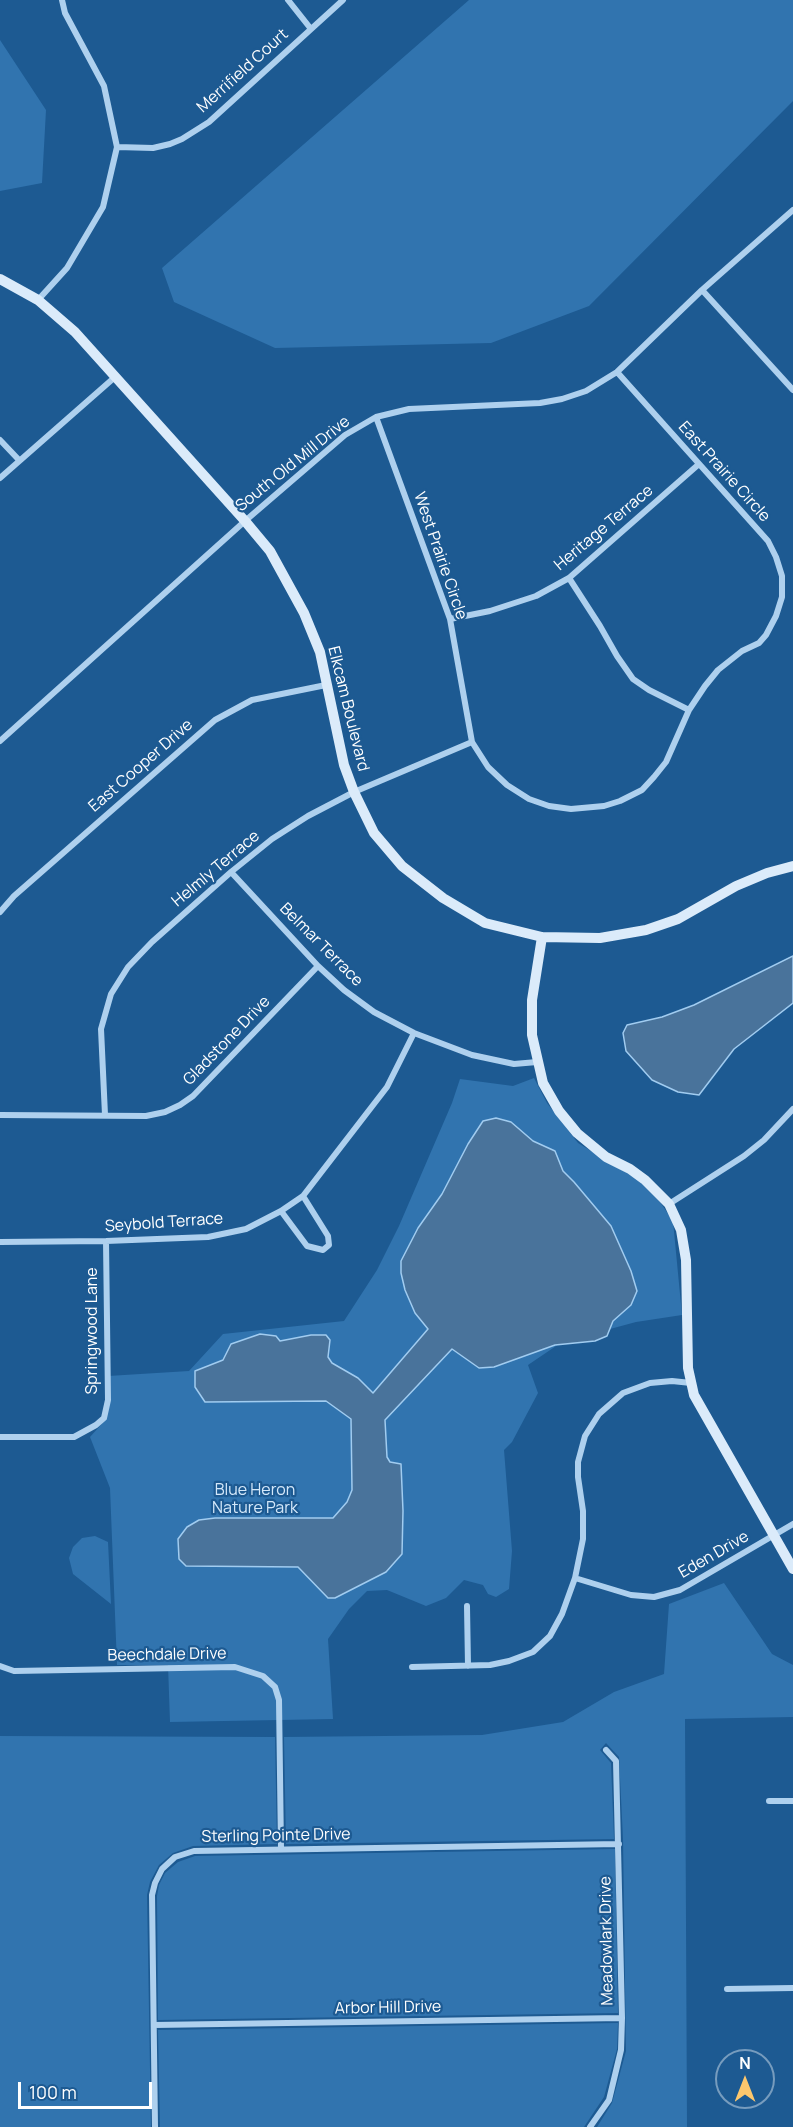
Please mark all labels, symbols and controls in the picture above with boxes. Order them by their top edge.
street label: Merrifield Court [193,25,293,117]
street label: South Old Mill Drive [232,412,354,516]
street label: East Prairie Circle [674,418,774,526]
street label: Heritage Terrace [551,481,657,575]
street label: West Prairie Circle [409,490,471,622]
street label: Elkcam Boulevard [323,644,373,774]
street label: East Cooper Drive [85,716,197,816]
street label: Helmly Terrace [168,827,264,911]
street label: Belmar Terrace [275,899,367,991]
street label: Gladstone Drive [180,992,274,1090]
street label: Seybold Terrace [104,1209,224,1237]
street label: Springwood Lane [83,1267,103,1395]
park label: Blue Heron Nature Park [212,1481,298,1519]
street label: Eden Drive [676,1527,752,1583]
street label: Beechdale Drive [107,1644,227,1666]
street label: Sterling Pointe Drive [201,1825,351,1847]
street label: Meadowlark Drive [596,1876,618,2006]
street label: Arbor Hill Drive [335,1997,441,2019]
north arrow [715,2049,775,2109]
text: N [739,2052,751,2074]
scale bar [21,2070,154,2108]
text: 100 m [29,2080,77,2104]

